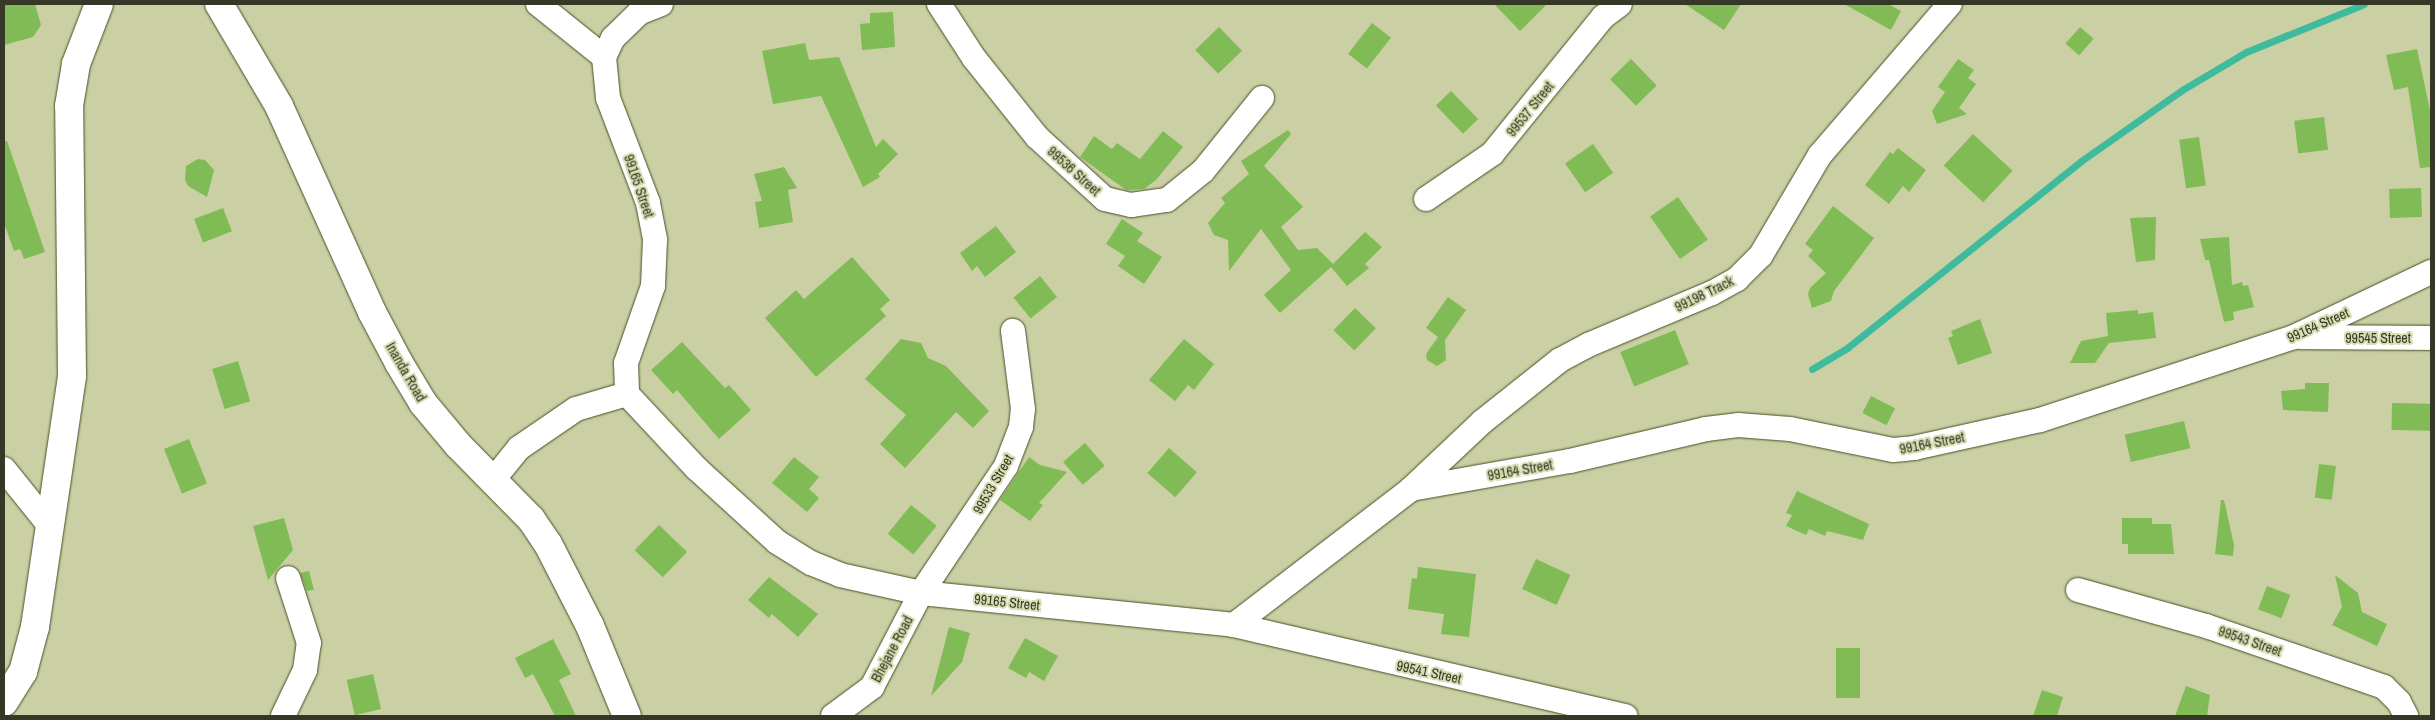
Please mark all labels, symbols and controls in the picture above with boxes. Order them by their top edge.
street label: 99537 Street [1503,78,1557,140]
street label: 99536 Street [1044,143,1104,199]
street label: 99165 Street [620,152,658,220]
street label: 99198 Track [1672,273,1736,315]
street label: 99164 Street [2285,304,2351,346]
street label: 99545 Street [2345,330,2411,346]
street label: Inanda Road [382,339,430,405]
street label: 99164 Street [1898,428,1966,458]
street label: 99533 Street [969,451,1017,517]
street label: 99164 Street [1486,456,1554,484]
street label: 99165 Street [973,590,1041,614]
street label: Bhejane Road [868,613,916,685]
street label: 99543 Street [2216,622,2284,660]
street label: 99541 Street [1395,657,1463,687]

